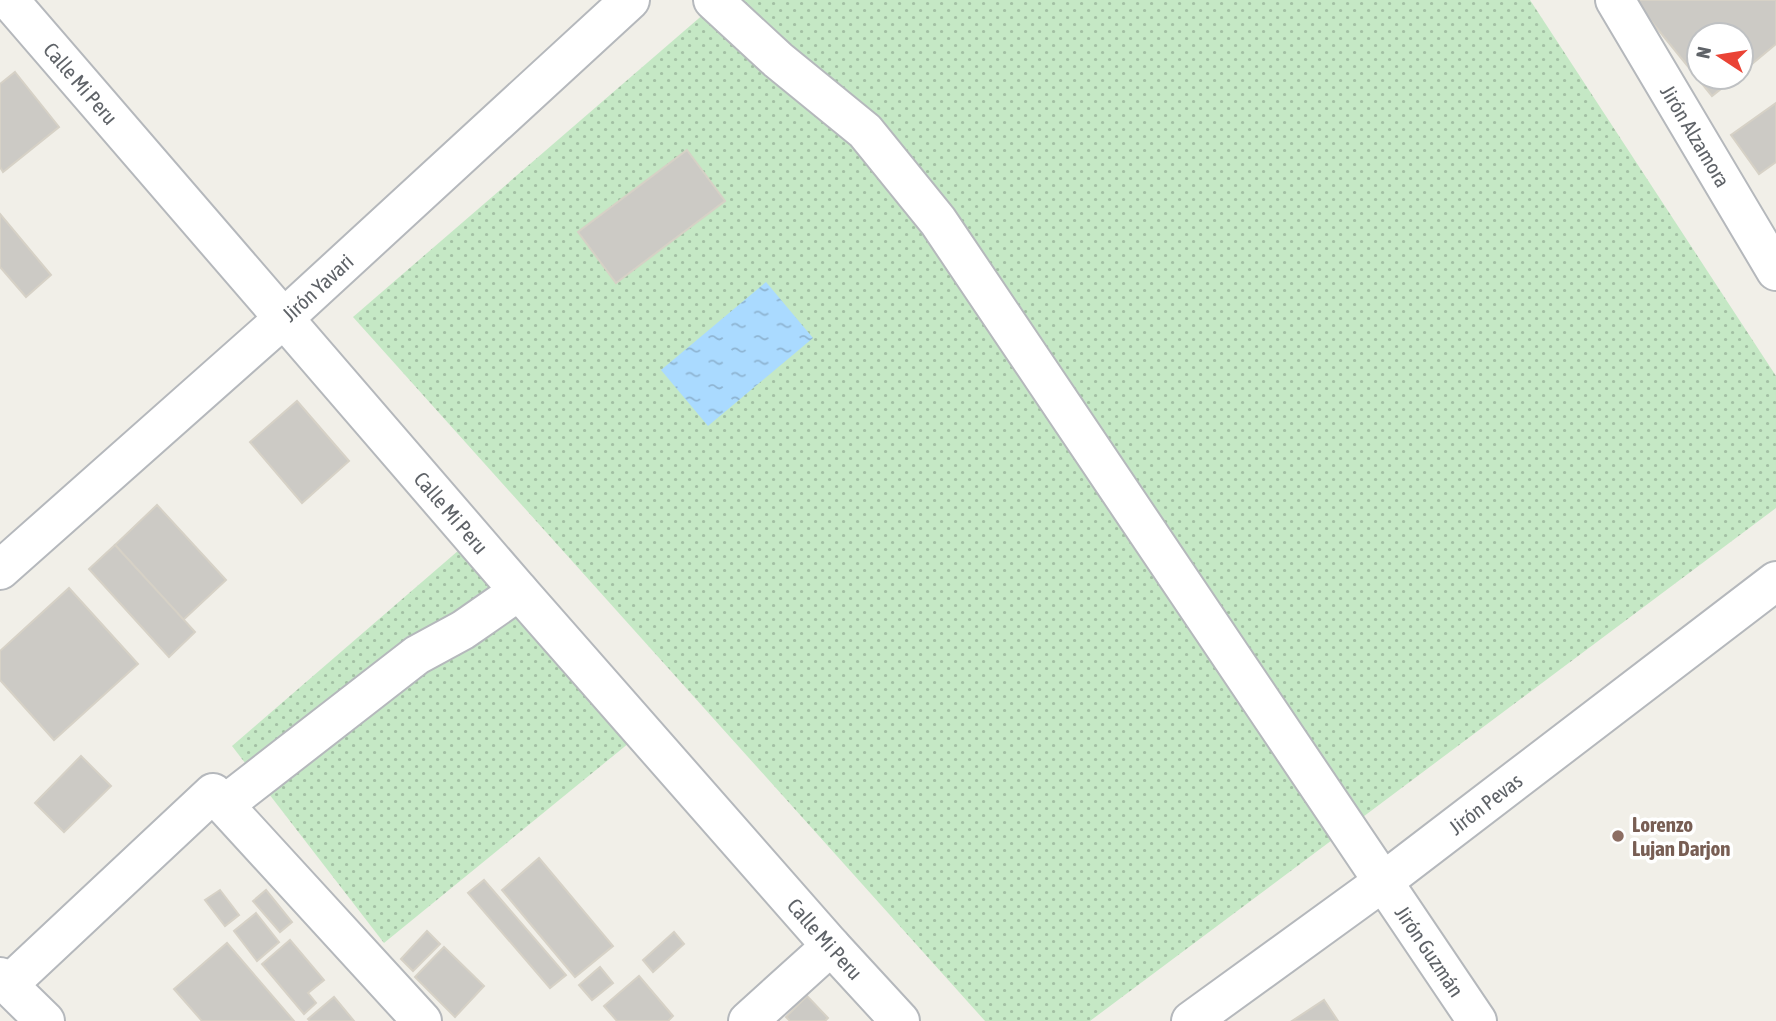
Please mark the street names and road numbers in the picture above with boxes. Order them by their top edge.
street label: Calle Mi Peru [39,37,123,129]
street label: Jirón Alzamora [1656,80,1735,191]
street label: Jirón Yavari [277,249,358,326]
street label: Calle Mi Peru [409,467,493,558]
street label: Jirón Pevas [1444,768,1527,839]
street label: Calle Mi Peru [783,893,868,984]
street label: Jirón Guzmán [1391,901,1469,1001]

